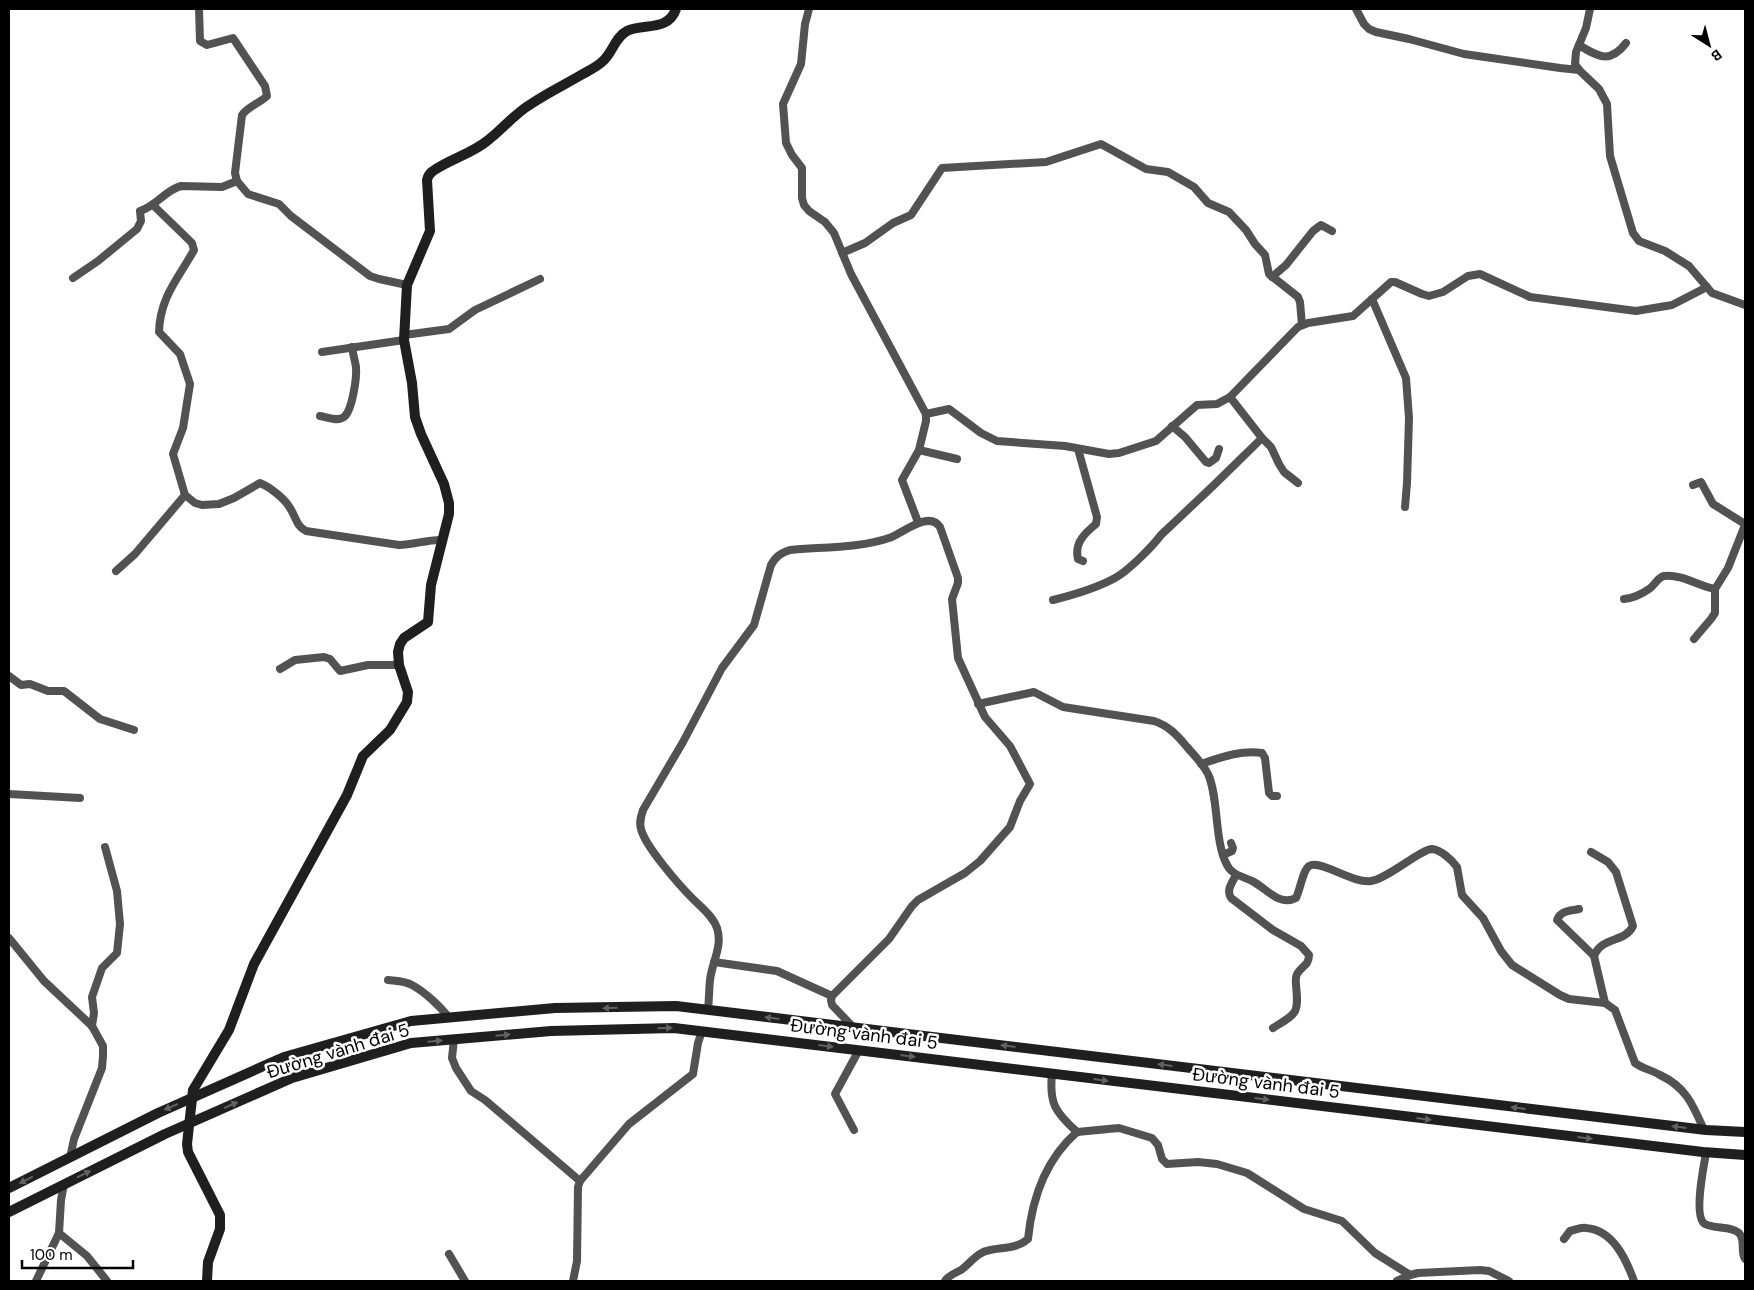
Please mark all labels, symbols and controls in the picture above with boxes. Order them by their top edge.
north arrow [1684,20,1734,70]
text: B [1708,46,1726,65]
one-way arrow [602,1004,618,1012]
street label: Đường vành đai 5 [789,1013,939,1055]
one-way arrow [764,1014,780,1022]
street label: Đường vành đai 5 [264,1018,412,1084]
one-way arrow [657,1024,673,1032]
one-way arrow [495,1031,511,1039]
one-way arrow [427,1037,443,1045]
one-way arrow [819,1042,835,1050]
one-way arrow [999,1042,1015,1050]
one-way arrow [900,1052,916,1060]
one-way arrow [1157,1061,1173,1069]
street label: Đường vành đai 5 [1191,1062,1341,1104]
one-way arrow [1093,1076,1109,1084]
one-way arrow [1255,1095,1271,1103]
one-way arrow [224,1100,238,1108]
one-way arrow [1510,1103,1526,1111]
one-way arrow [164,1104,178,1112]
one-way arrow [1416,1115,1432,1123]
one-way arrow [1671,1123,1687,1131]
one-way arrow [1577,1134,1593,1142]
one-way arrow [77,1170,91,1178]
one-way arrow [19,1176,33,1184]
scale bar [22,1238,134,1270]
text: 100 m [30,1245,73,1265]

